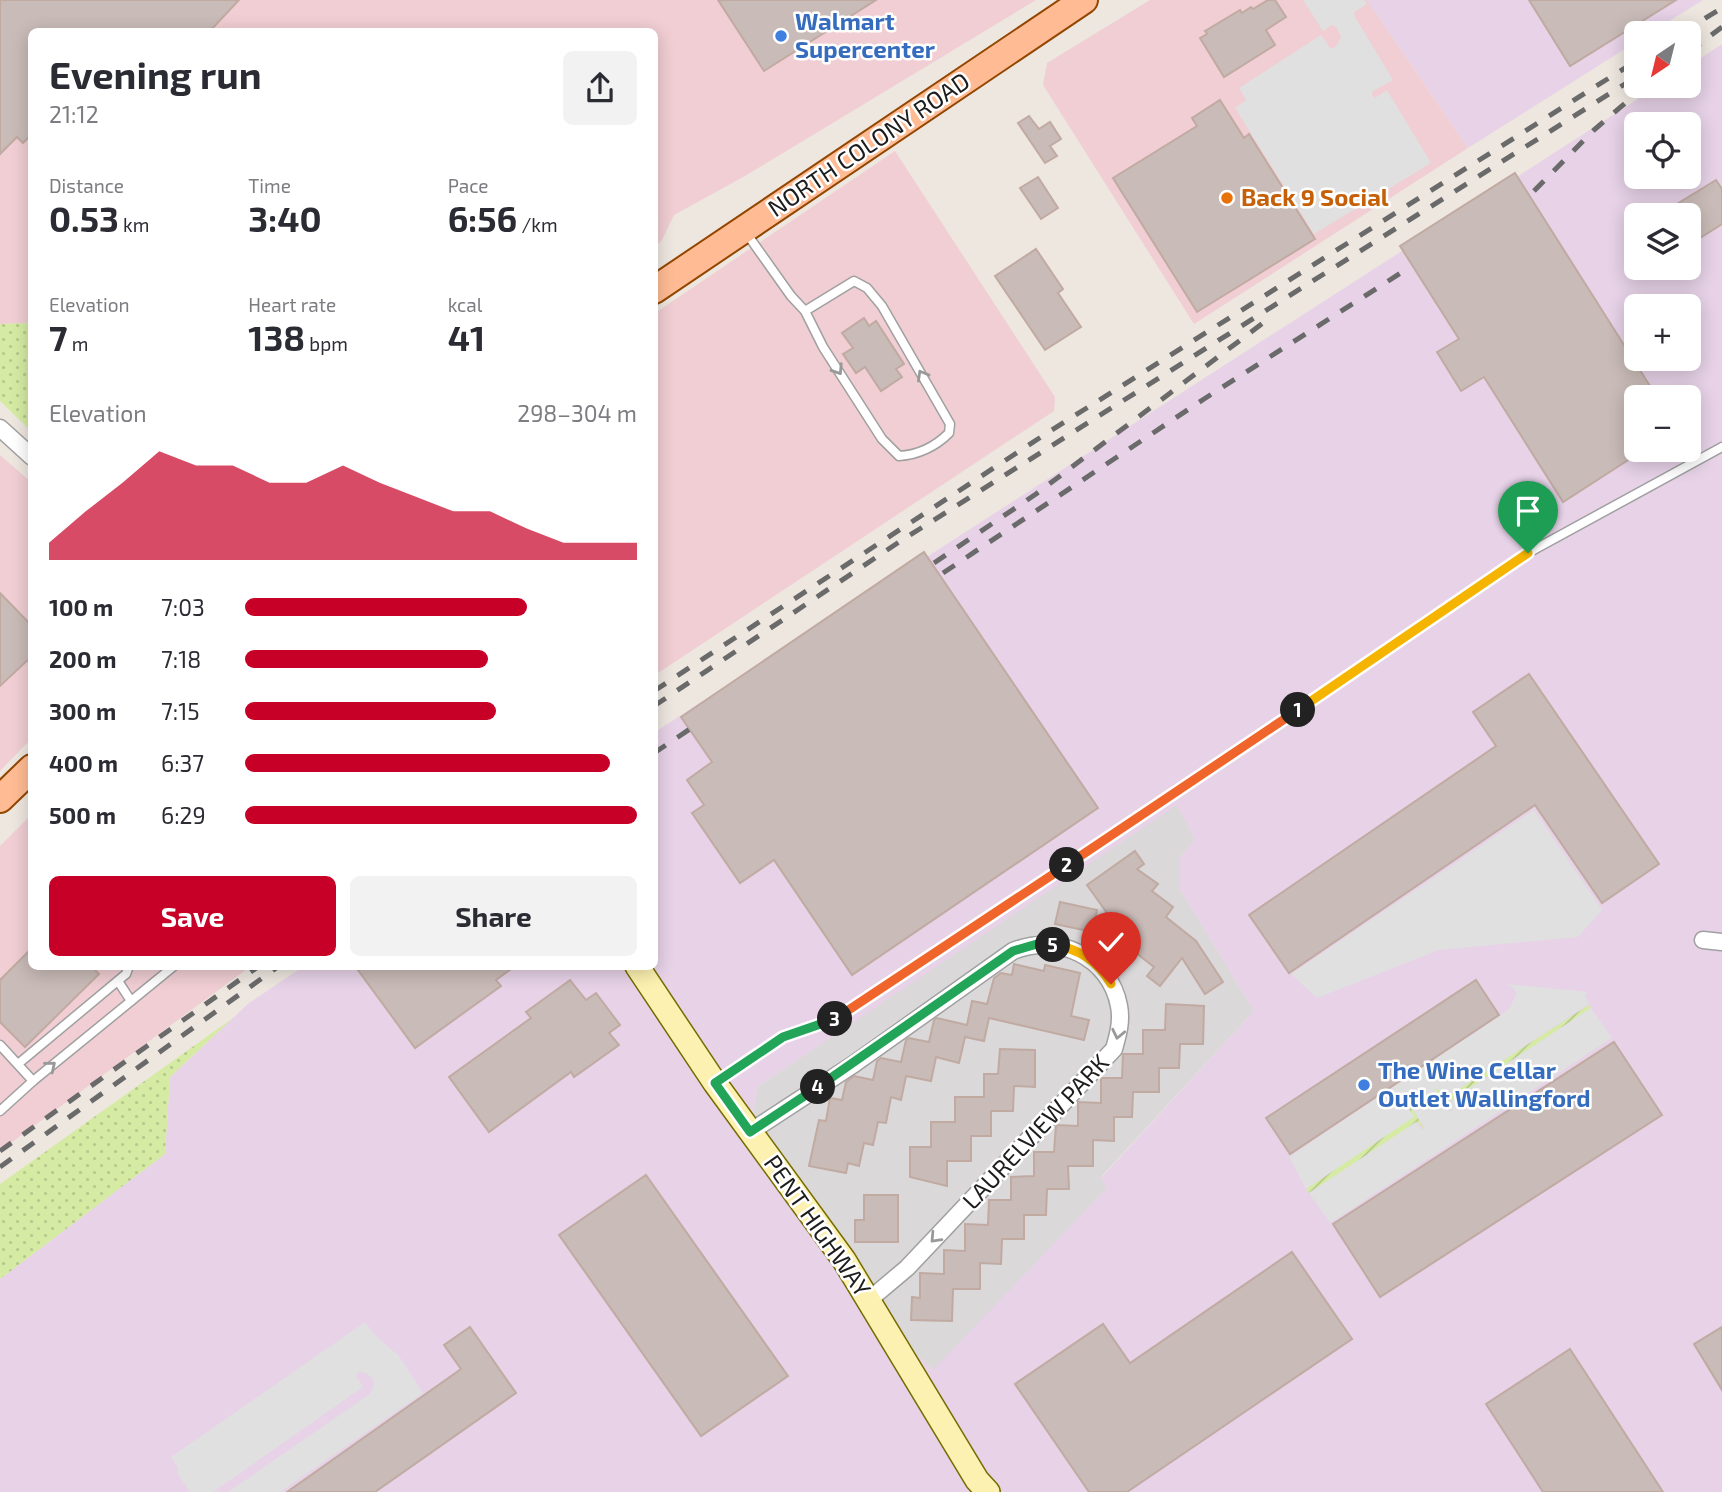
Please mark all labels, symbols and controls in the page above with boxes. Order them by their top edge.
place label: Walmart Supercenter [795,6,936,63]
north arrow [1624,21,1701,98]
map controls [1624,21,1701,462]
marker: Walmart Supercenter [773,28,789,44]
text: Evening run [49,51,262,97]
button: share [563,51,637,125]
street label: NORTH COLONY ROAD [762,65,975,222]
text: 21:12 [49,100,99,128]
button: locate [1624,112,1701,189]
text: Distance [49,174,124,197]
text: Time [248,174,291,197]
text: Pace [448,174,489,197]
place label: Back 9 Social [1241,182,1389,211]
marker: Back 9 Social [1219,190,1235,206]
text: 0.53 [49,197,119,239]
text: 3:40 [248,197,322,239]
text: 6:56 [448,197,517,239]
button: layers [1624,203,1701,280]
text: km [119,213,149,236]
text: /km [517,213,558,236]
text: Elevation [49,293,130,316]
text: Heart rate [248,293,336,316]
text: kcal [448,293,482,316]
button: + [1624,294,1701,371]
text: 7 [49,316,67,358]
text: 138 [248,316,305,358]
text: 41 [448,316,485,358]
text: m [67,332,88,355]
text: bpm [305,332,348,355]
one-way arrow [830,362,842,375]
one-way arrow [917,370,930,383]
button: − [1624,385,1701,462]
text: Elevation [49,399,147,427]
text: 298–304 m [517,399,637,427]
pin [1498,481,1558,553]
icon: arrive [1509,492,1547,530]
text: 100 m [49,593,113,621]
text: 7:03 [161,593,205,621]
text: 200 m [49,645,117,673]
text: 7:18 [161,645,201,673]
pin: 1 [1280,692,1316,728]
text: 300 m [49,697,116,725]
text: 7:15 [161,697,200,725]
text: 1 [1293,698,1302,721]
text: 400 m [49,749,118,777]
text: 6:37 [161,749,204,777]
text: 500 m [49,801,116,829]
text: 6:29 [161,801,206,829]
pin: 2 [1050,848,1084,882]
text: 2 [1061,853,1072,876]
button: Save [49,876,336,956]
button: Share [350,876,637,956]
pin [1081,912,1141,984]
icon: check [1092,923,1130,961]
pin: 5 [1036,928,1070,962]
text: 5 [1047,933,1058,956]
pin: 3 [818,1002,852,1036]
text: 3 [829,1007,840,1030]
one-way arrow [1111,1028,1126,1040]
street label: LAURELVIEW PARK [956,1048,1114,1214]
place label: The Wine Cellar Outlet Wallingford [1378,1055,1591,1112]
one-way arrow [43,1062,56,1074]
pin: 4 [800,1070,836,1104]
text: 4 [811,1075,824,1098]
marker: The Wine Cellar Outlet Wallingford [1356,1077,1372,1093]
street label: PENT HIGHWAY [759,1149,878,1302]
one-way arrow [931,1230,944,1243]

